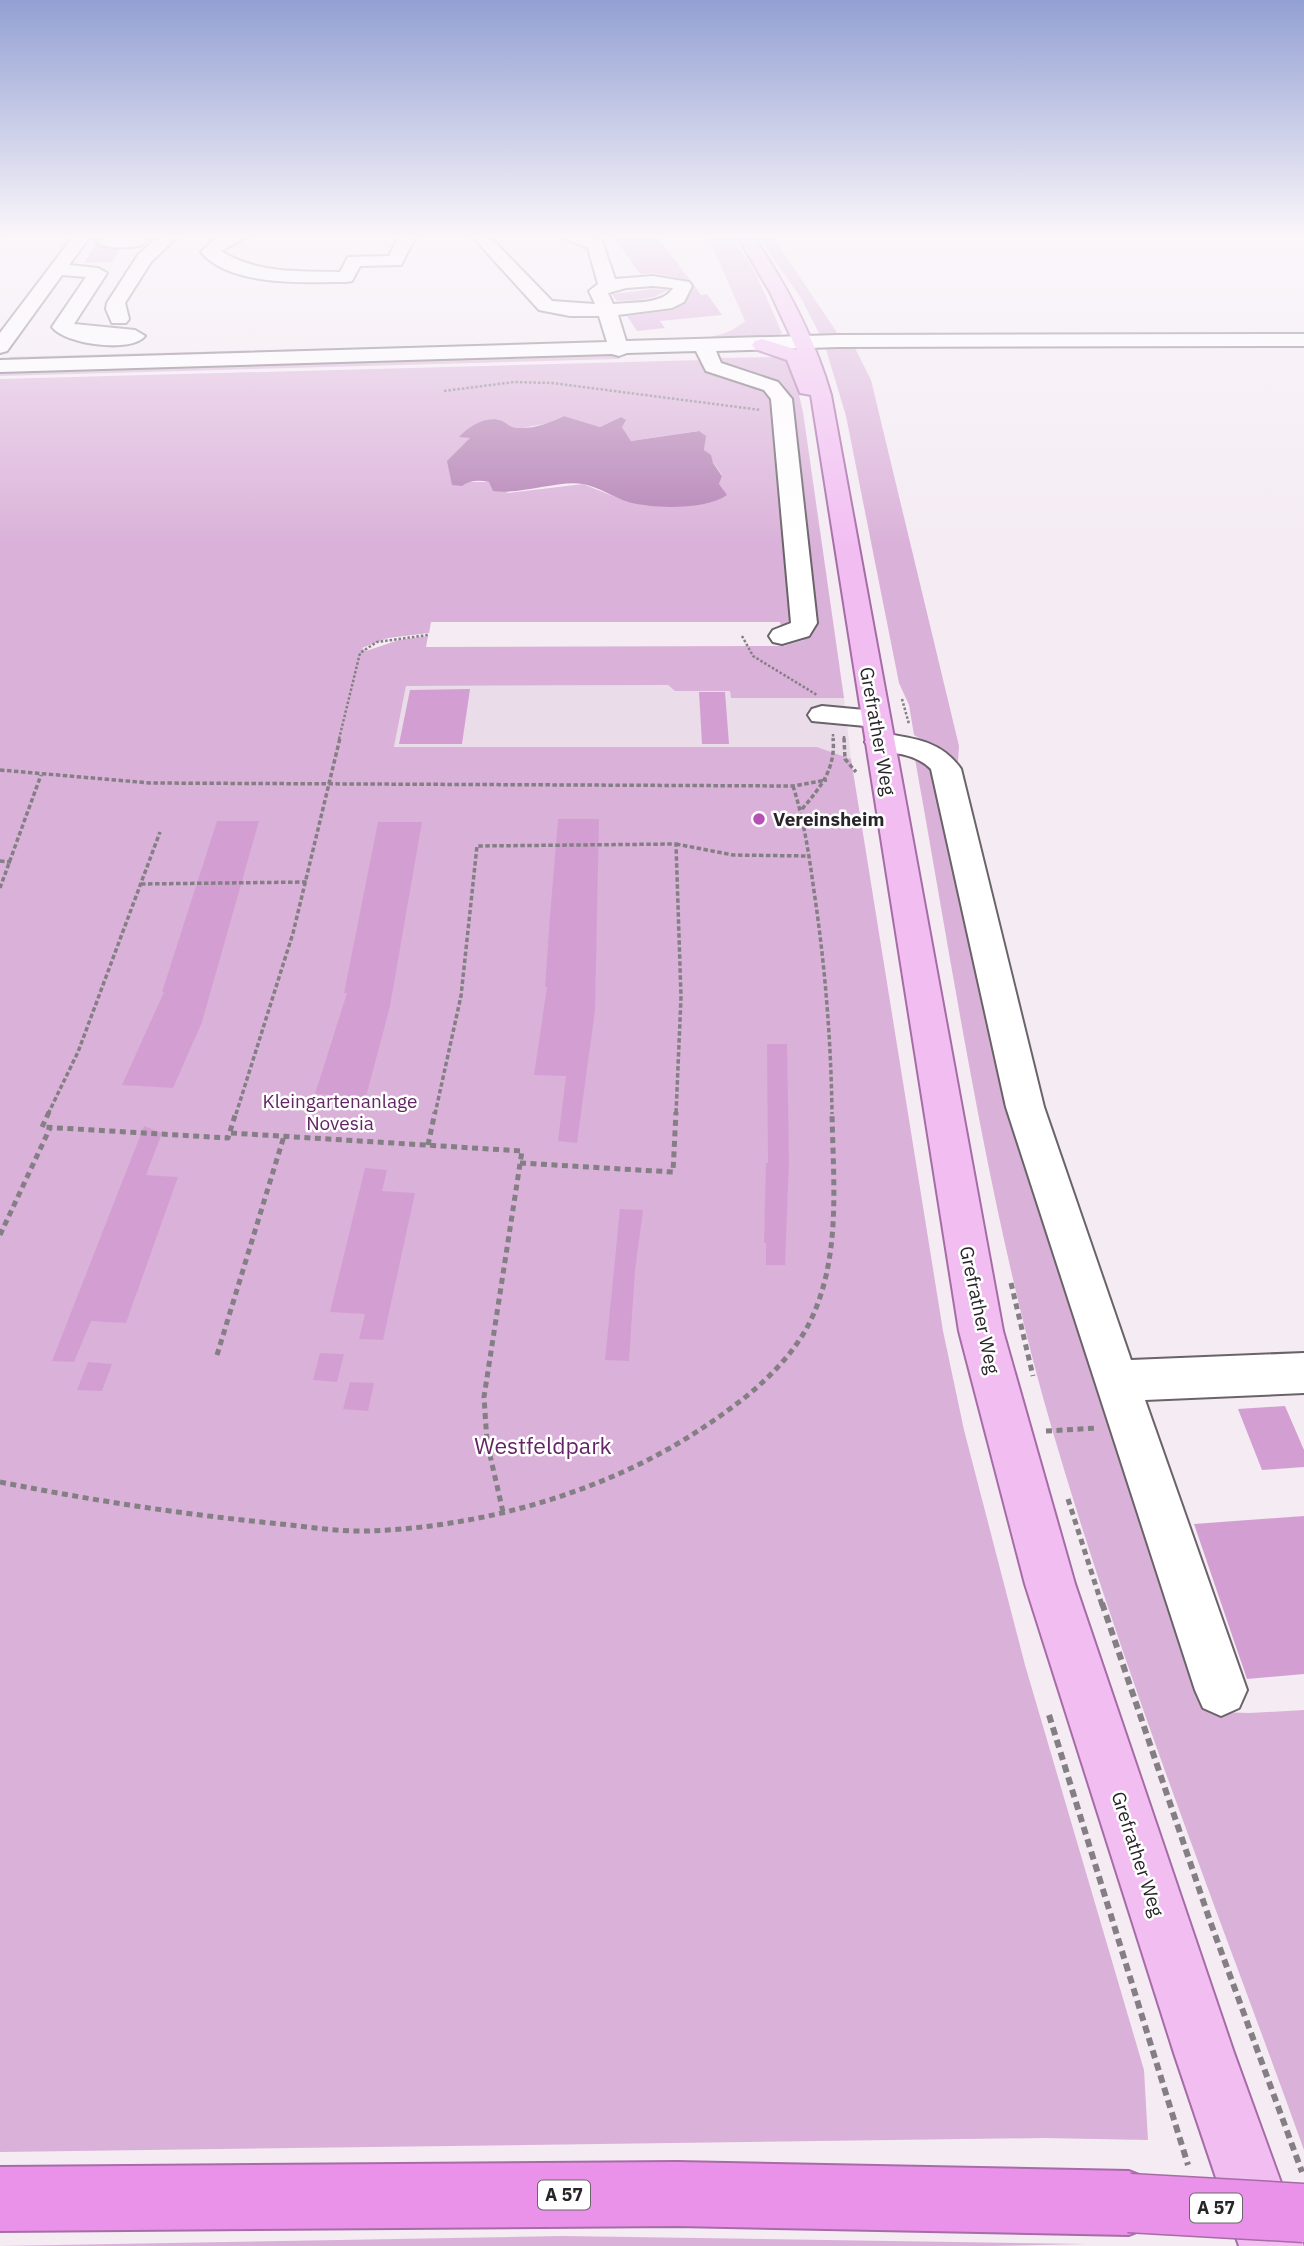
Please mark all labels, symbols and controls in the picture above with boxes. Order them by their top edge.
street label: Grefrather Weg [855,665,901,797]
place label: Vereinsheim [773,807,884,831]
marker: Vereinsheim [751,811,767,827]
park label: Kleingartenanlage Novesia [263,1089,417,1135]
street label: Grefrather Weg [955,1244,1005,1376]
park label: Westfeldpark [474,1430,612,1460]
street label: Grefrather Weg [1106,1788,1170,1920]
road number: A 57 [538,2180,590,2210]
road number: A 57 [1190,2194,1242,2222]

